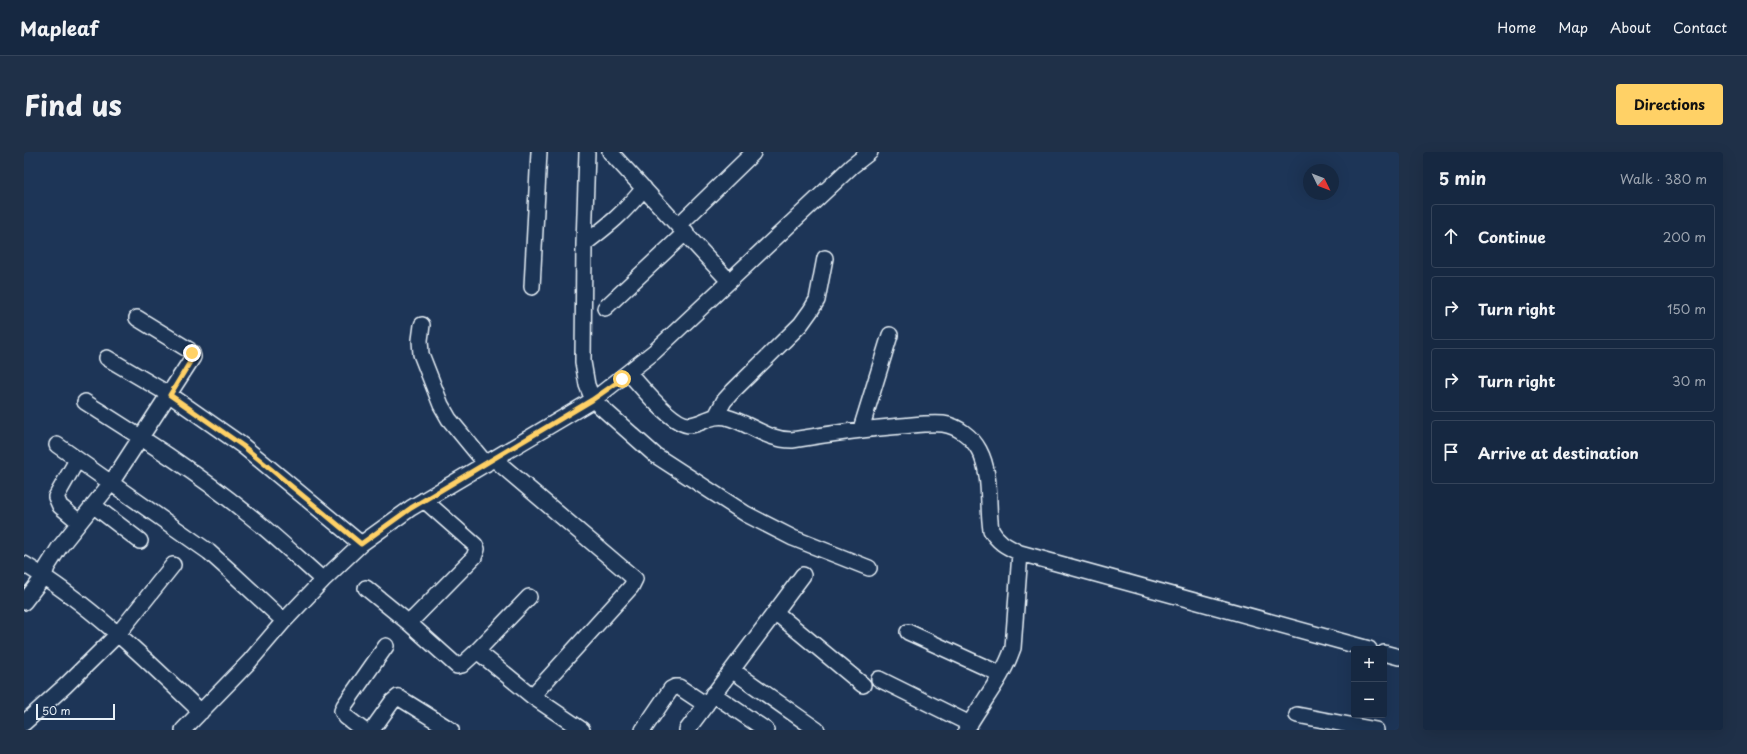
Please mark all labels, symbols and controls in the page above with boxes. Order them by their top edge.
text: Mapleaf [20,14,98,42]
text: Home [1497,17,1536,38]
text: Map [1558,17,1588,38]
text: About [1610,17,1651,38]
text: Contact [1673,17,1727,38]
text: Find us [24,83,122,126]
button: Directions [1616,84,1723,125]
north arrow [1303,164,1339,200]
text: 5 min [1439,165,1486,191]
text: Walk · 380 m [1620,169,1707,188]
icon: ahead [1440,225,1462,247]
text: Continue [1478,225,1546,248]
text: 200 m [1663,227,1706,246]
icon: right [1440,297,1462,319]
text: Turn right [1478,297,1555,320]
text: 150 m [1667,299,1706,318]
route end [183,344,201,362]
icon: right [1440,369,1462,391]
text: Turn right [1478,369,1555,392]
route start [613,370,631,388]
text: 30 m [1672,371,1706,390]
icon: arrive [1440,441,1462,463]
text: Arrive at destination [1478,441,1639,464]
map controls [1351,646,1387,718]
button: + [1351,646,1387,682]
button: − [1351,682,1387,718]
scale bar [36,702,115,721]
text: 50 m [42,702,71,719]

